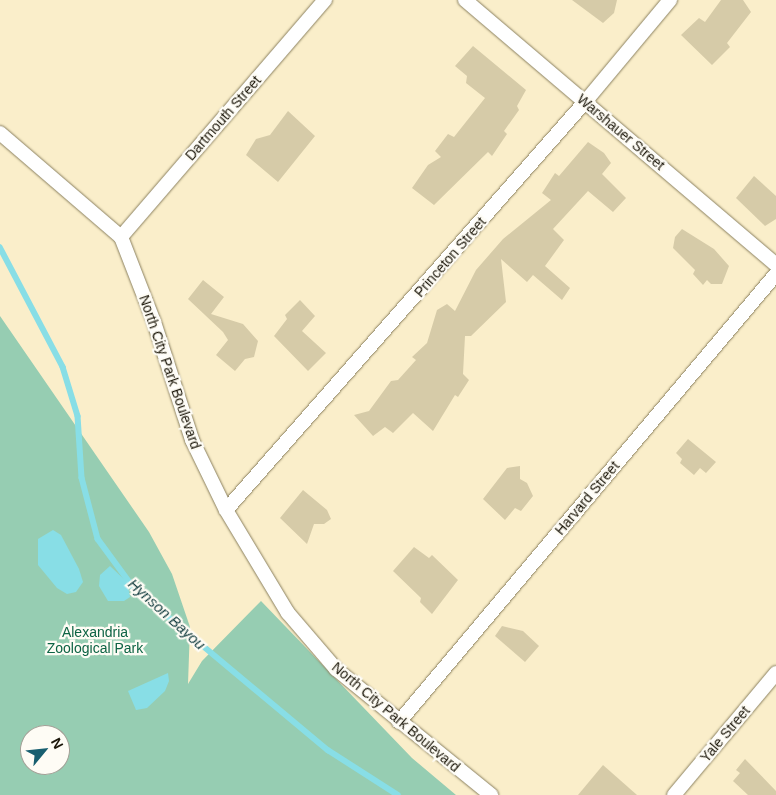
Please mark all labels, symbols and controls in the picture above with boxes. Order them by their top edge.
street label: Dartmouth Street [182,72,264,164]
street label: Warshauer Street [574,90,668,174]
street label: Princeton Street [411,214,489,300]
street label: North City Park Boulevard [136,293,204,451]
street label: Harvard Street [551,458,623,538]
water label: Hynson Bayou [125,575,209,653]
park label: Alexandria Zoological Park [47,624,143,656]
street label: North City Park Boulevard [329,659,463,775]
street label: Yale Street [697,702,753,766]
north arrow [20,725,70,775]
text: N [48,735,67,752]

